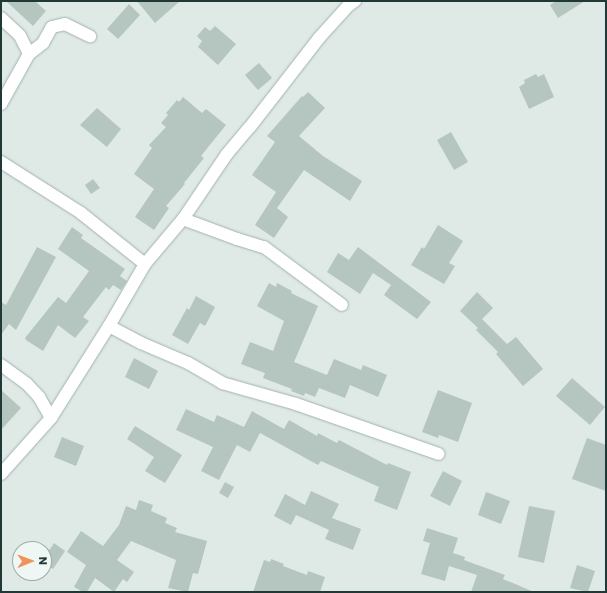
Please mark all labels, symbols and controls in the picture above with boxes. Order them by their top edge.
north arrow [12,541,52,581]
text: N [35,557,51,565]

